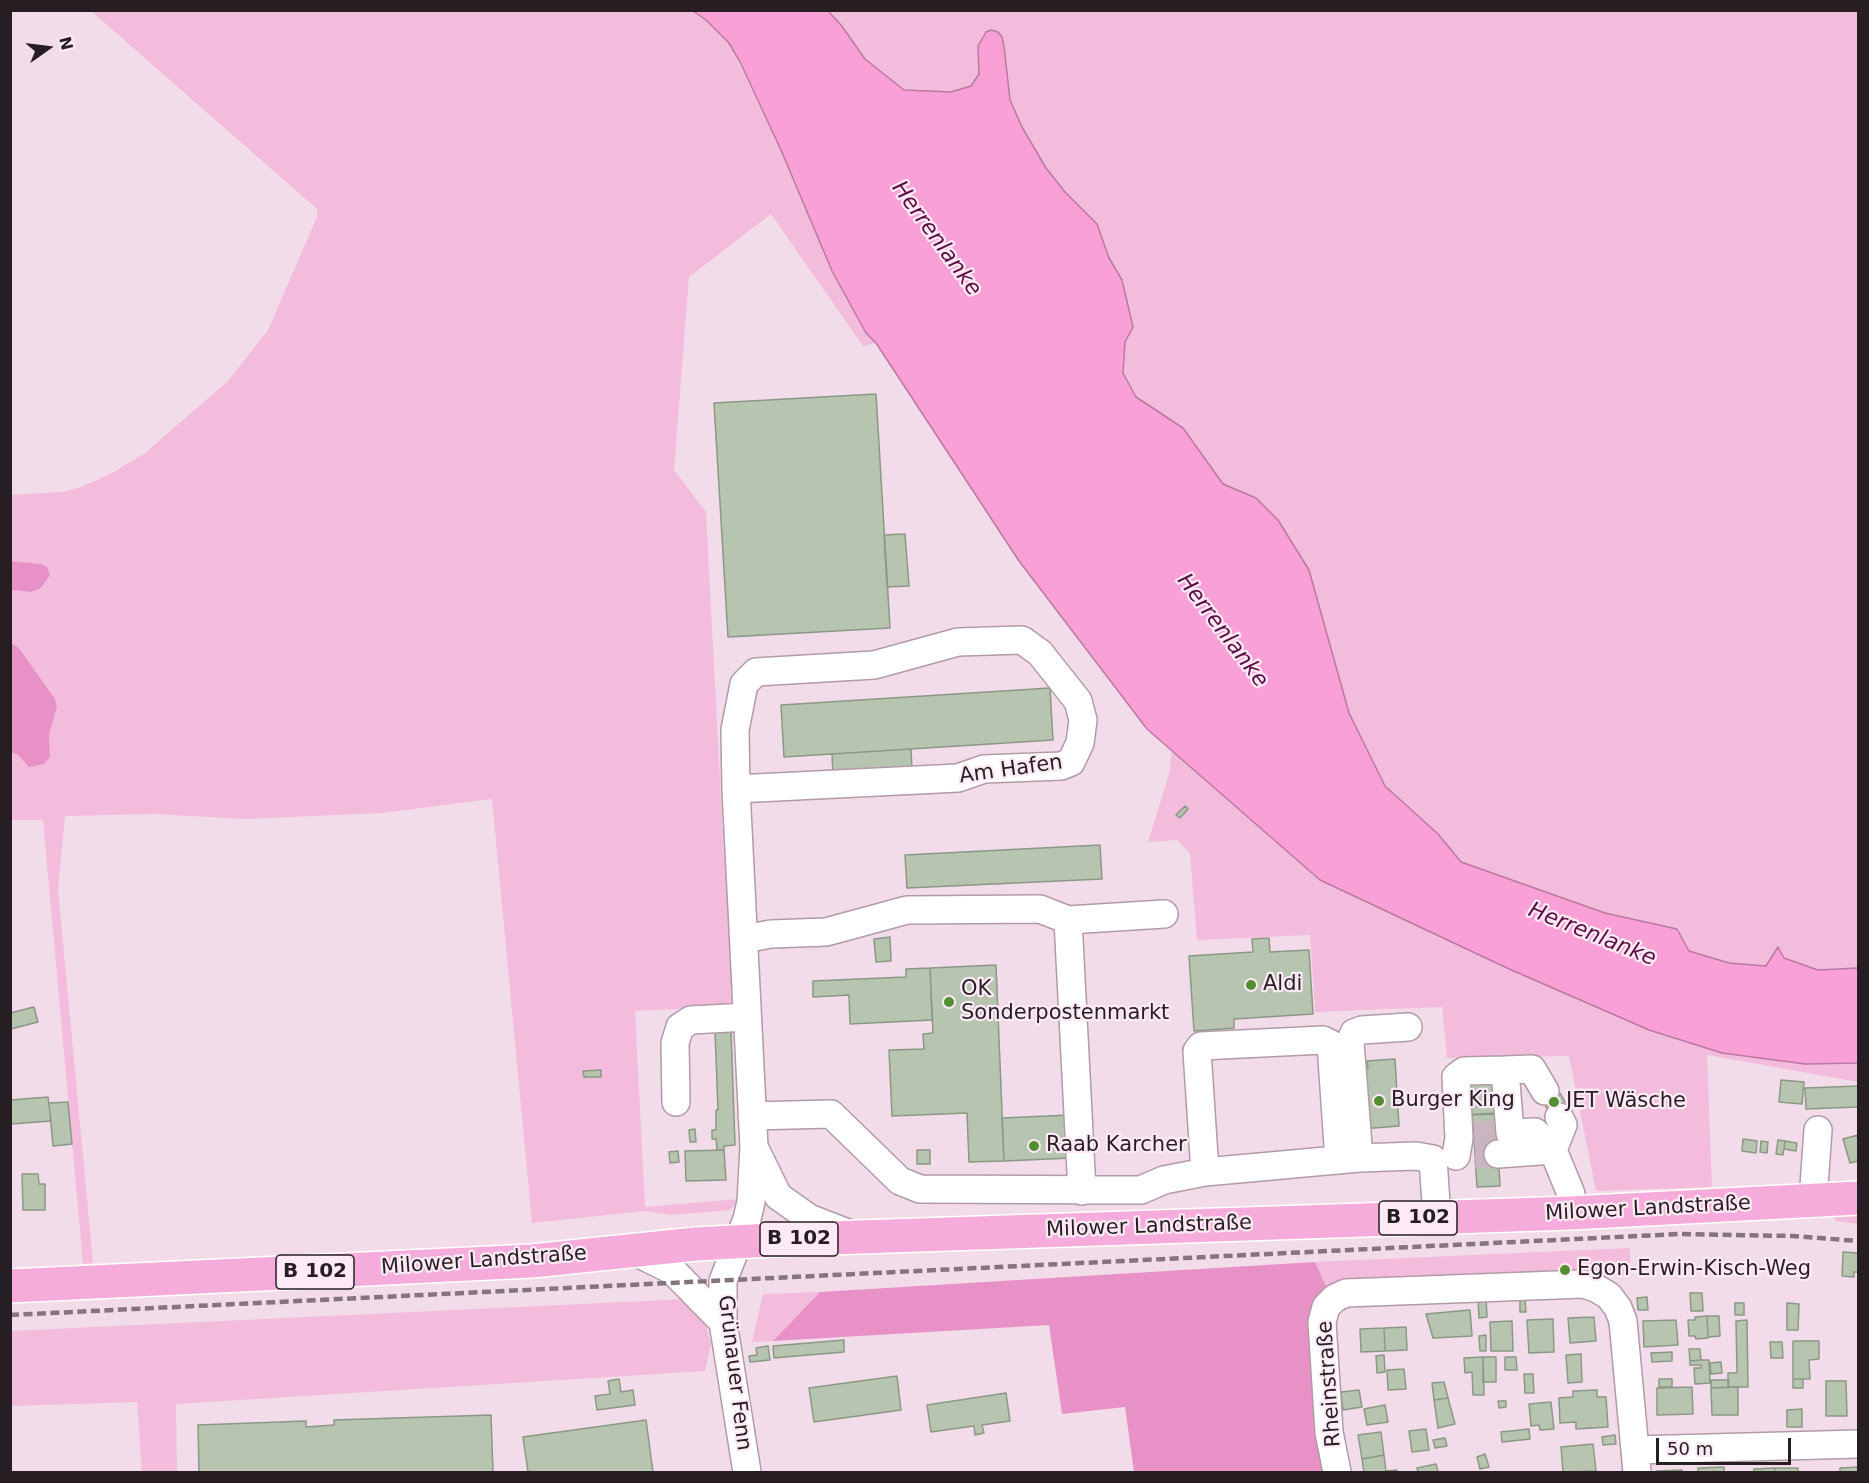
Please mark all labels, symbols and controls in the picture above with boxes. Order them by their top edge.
north arrow [18,18,78,78]
text: N [55,35,77,52]
water label: Herrenlanke [886,176,986,302]
water label: Herrenlanke [1171,569,1273,693]
street label: Am Hafen [958,750,1064,790]
water label: Herrenlanke [1524,897,1660,973]
place label: Aldi [1263,972,1302,998]
place label: OK Sonderpostenmarkt [961,977,1169,1027]
marker: Aldi [1244,978,1258,992]
marker: OK Sonderpostenmarkt [942,995,956,1009]
place label: Burger King [1391,1088,1515,1114]
place label: JET Wäsche [1566,1089,1686,1115]
marker: Burger King [1372,1094,1386,1108]
marker: JET Wäsche [1547,1095,1561,1109]
place label: Raab Karcher [1046,1133,1187,1159]
marker: Raab Karcher [1027,1139,1041,1153]
street label: Milower Landstraße [1544,1191,1752,1227]
road number: B 102 [1379,1201,1457,1235]
street label: Milower Landstraße [1046,1211,1252,1243]
road number: B 102 [760,1222,838,1256]
street label: Milower Landstraße [380,1241,588,1281]
road number: B 102 [276,1255,354,1289]
place label: Egon-Erwin-Kisch-Weg [1577,1257,1811,1283]
marker: Egon-Erwin-Kisch-Weg [1558,1263,1572,1277]
street label: Grünauer Fenn [712,1294,756,1452]
street label: Rheinstraße [1313,1320,1347,1448]
scale bar [1659,1426,1794,1464]
text: 50 m [1667,1438,1713,1459]

